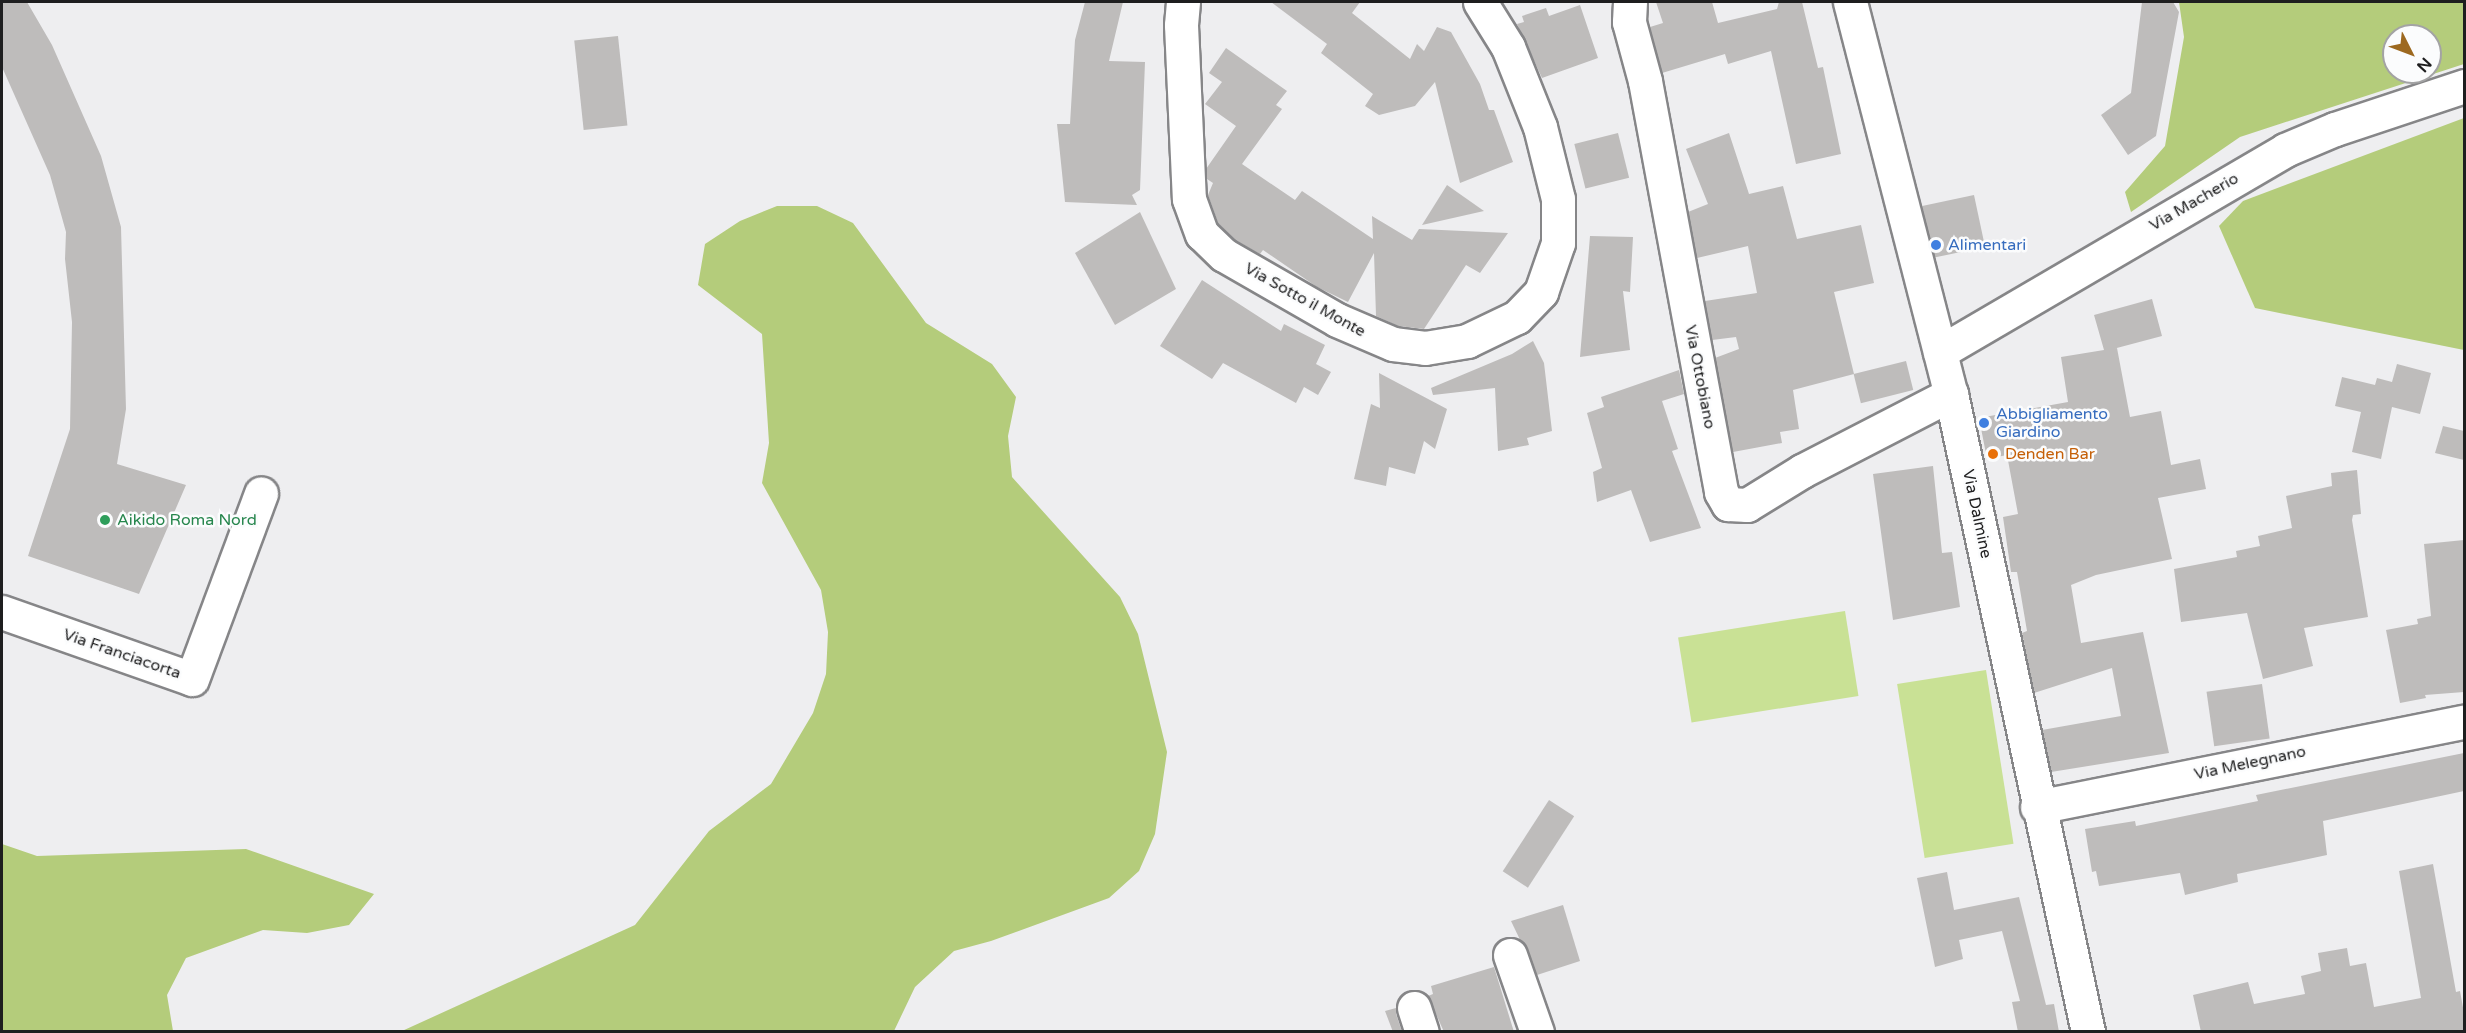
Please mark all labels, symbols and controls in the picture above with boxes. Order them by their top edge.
north arrow [2382,24,2442,84]
text: N [2412,53,2436,76]
street label: Via Macherio [2146,169,2242,235]
place label: Alimentari [1948,235,2026,255]
marker: Alimentari [1929,238,1943,252]
street label: Via Sotto il Monte [1241,259,1369,341]
street label: Via Ottobiano [1681,323,1719,431]
place label: Abbigliamento Giardino [1996,404,2108,442]
marker: Abbigliamento Giardino [1977,416,1991,430]
place label: Denden Bar [2005,444,2095,464]
marker: Denden Bar [1986,447,2000,461]
street label: Via Dalmine [1958,468,1996,560]
place label: Aikido Roma Nord [117,510,257,530]
marker: Aikido Roma Nord [98,513,112,527]
street label: Via Franciacorta [61,625,183,683]
street label: Via Melegnano [2192,742,2308,784]

